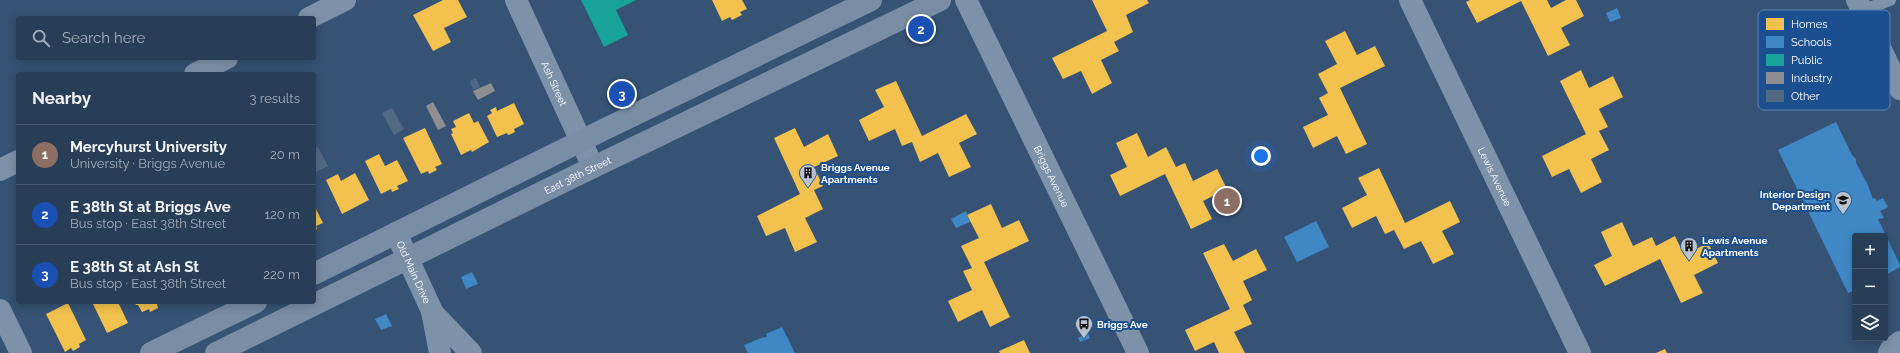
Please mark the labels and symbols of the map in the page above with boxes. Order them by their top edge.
legend [1758,10,1890,110]
pin: 2 [908,14,934,44]
text: Homes [1791,18,1827,31]
text: Schools [1791,36,1832,49]
text: Public [1791,54,1823,67]
street label: Ash Street [539,60,569,108]
text: Industry [1791,72,1832,85]
pin: 3 [609,79,635,109]
text: Other [1791,90,1820,103]
street label: Briggs Avenue [1032,144,1071,209]
your location [1251,146,1271,166]
street label: Lewis Avenue [1476,146,1513,208]
street label: East 38th Street [542,154,614,196]
place label: Briggs Avenue Apartments [821,162,890,185]
building icon: Briggs Avenue Apartments [798,163,818,188]
pin: 1 [1214,186,1240,216]
place label: Interior Design Department [1760,189,1830,212]
school or university icon: Interior Design Department [1833,190,1853,215]
place label: Lewis Avenue Apartments [1702,235,1768,258]
building icon: Lewis Avenue Apartments [1679,236,1699,261]
street label: Old Main Drive [394,239,433,305]
bus stop icon: Briggs Ave [1074,314,1094,339]
place label: Briggs Ave [1097,319,1148,330]

